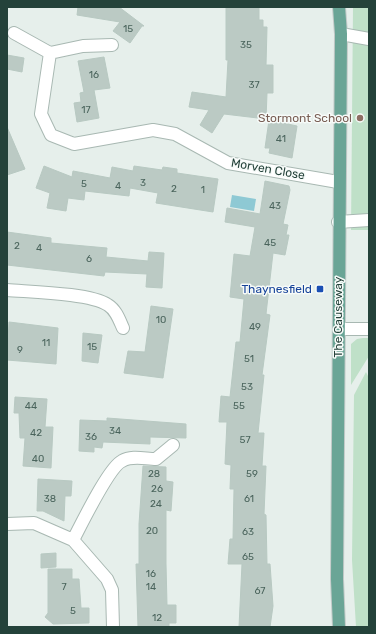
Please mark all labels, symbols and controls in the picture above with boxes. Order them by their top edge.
house number: 15 [123,23,133,35]
house number: 35 [240,39,252,51]
house number: 16 [89,69,99,81]
house number: 37 [248,79,260,91]
house number: 17 [81,104,91,116]
place label: Stormont School [258,111,352,125]
marker: Stormont School [355,113,365,123]
house number: 41 [276,133,286,145]
street label: Morven Close [230,156,306,182]
house number: 3 [140,177,146,189]
house number: 5 [81,178,87,190]
house number: 4 [115,180,121,192]
house number: 2 [171,183,177,195]
house number: 1 [201,184,205,196]
house number: 43 [269,200,281,212]
house number: 45 [264,237,276,249]
house number: 2 [14,240,20,252]
house number: 4 [36,242,42,254]
house number: 6 [86,253,92,265]
street label: The Causeway [331,276,345,357]
place label: Thaynesfield [241,282,312,296]
marker: Thaynesfield [315,284,325,294]
house number: 10 [156,314,166,326]
house number: 49 [249,321,261,333]
house number: 11 [42,337,50,349]
house number: 15 [87,341,97,353]
house number: 9 [17,344,23,356]
house number: 51 [244,353,254,365]
house number: 53 [241,381,253,393]
house number: 44 [25,400,37,412]
house number: 55 [233,400,245,412]
house number: 34 [109,425,121,437]
house number: 42 [30,427,42,439]
house number: 36 [85,431,97,443]
house number: 57 [239,434,251,446]
house number: 40 [32,453,44,465]
house number: 28 [148,468,160,480]
house number: 59 [246,468,258,480]
house number: 26 [151,483,163,495]
house number: 38 [44,493,56,505]
house number: 61 [244,493,254,505]
house number: 24 [150,498,162,510]
house number: 20 [146,525,158,537]
house number: 63 [242,526,254,538]
house number: 65 [242,551,254,563]
house number: 16 [146,568,156,580]
house number: 7 [61,581,67,593]
house number: 14 [146,581,156,593]
house number: 67 [255,585,265,597]
house number: 5 [70,605,76,617]
house number: 12 [152,612,162,624]

